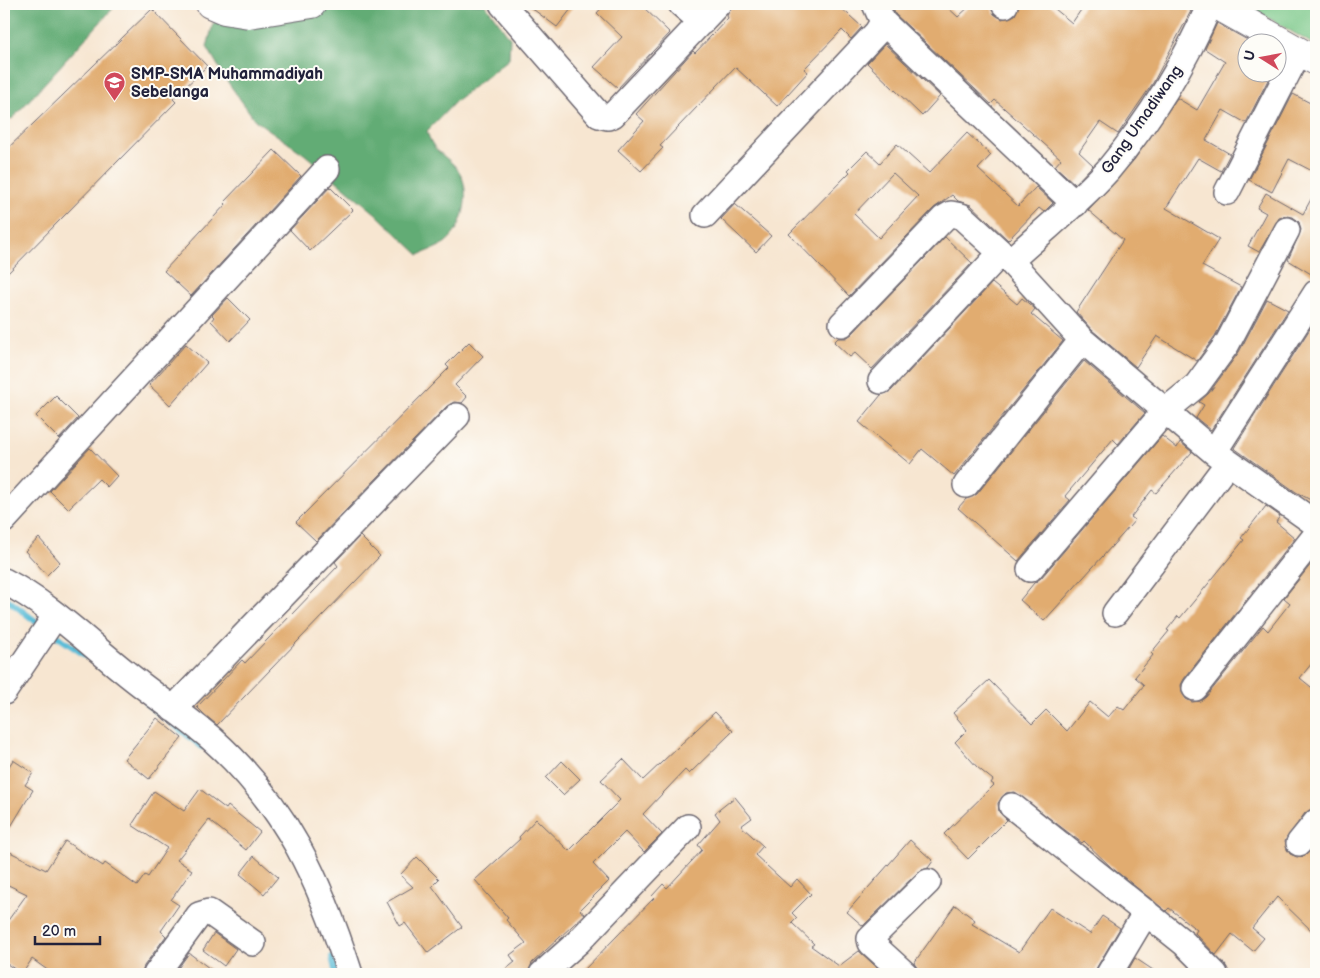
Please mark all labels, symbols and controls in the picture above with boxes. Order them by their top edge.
north arrow [1238,32,1288,82]
text: U [1240,49,1259,62]
street label: Gang Umadiwang [1098,62,1187,178]
place label: SMP-SMA Muhammadiyah Sebelanga [131,65,323,102]
school or university icon: SMP-SMA Muhammadiyah Sebelanga [103,70,127,101]
scale bar [35,913,100,945]
text: 20 m [42,922,76,941]

